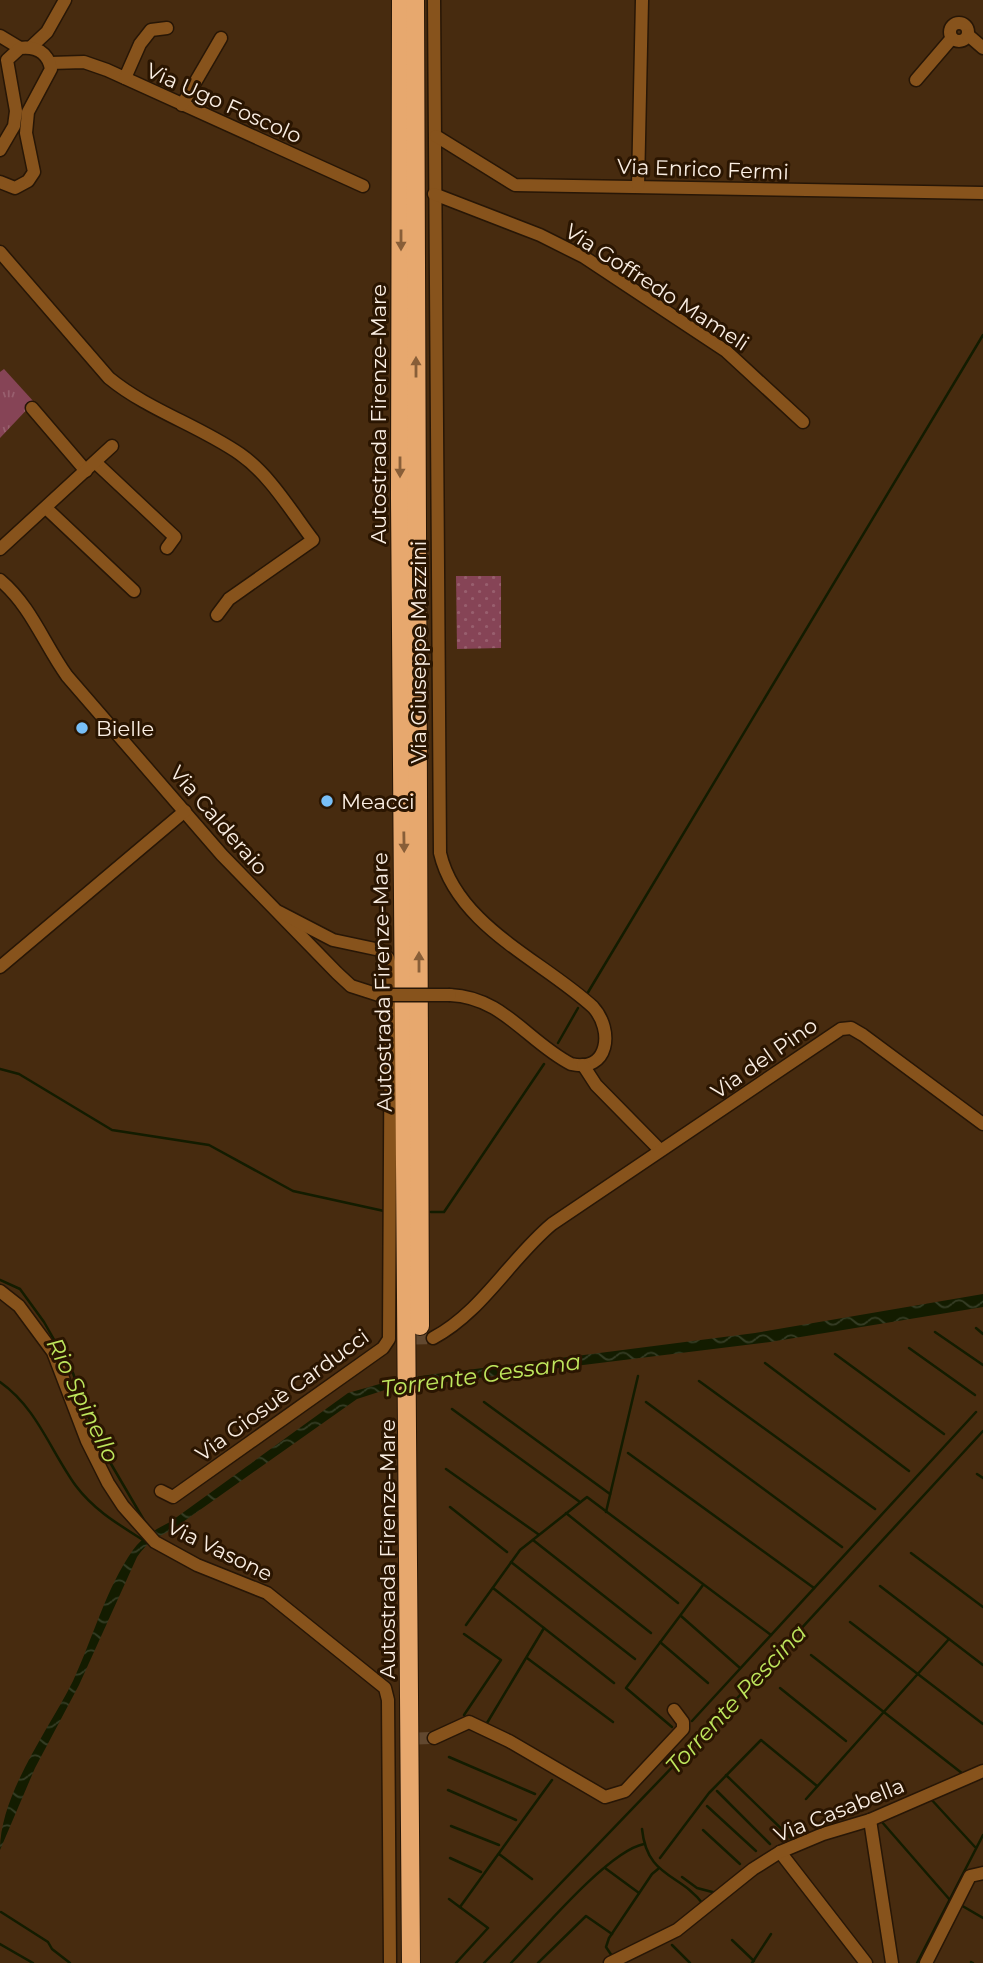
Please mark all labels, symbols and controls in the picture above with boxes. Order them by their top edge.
street label: Via Ugo Foscolo [142,58,306,148]
street label: Via Enrico Fermi [617,154,789,184]
street label: Via Goffredo Mameli [560,218,754,356]
one-way arrow [395,229,407,251]
street label: Autostrada Firenze-Mare [366,284,391,544]
one-way arrow [410,356,422,378]
one-way arrow [394,456,406,478]
street label: Via Giuseppe Mazzini [406,541,431,763]
place label: Bielle [96,716,154,741]
marker: Bielle [74,720,90,736]
street label: Via Calderaio [165,760,273,880]
place label: Meacci [341,789,415,814]
marker: Meacci [319,793,335,809]
one-way arrow [398,831,409,853]
street label: Autostrada Firenze-Mare [367,852,397,1112]
one-way arrow [413,951,425,973]
street label: Via del Pino [706,1012,822,1104]
street label: Via Giosuè Carducci [191,1324,373,1466]
water label: Rio Spinello [41,1333,125,1467]
water label: Torrente Cessana [379,1347,583,1403]
street label: Autostrada Firenze-Mare [375,1419,400,1679]
street label: Via Vasone [163,1514,277,1586]
water label: Torrente Pescina [660,1618,812,1780]
street label: Via Casabella [770,1773,908,1847]

